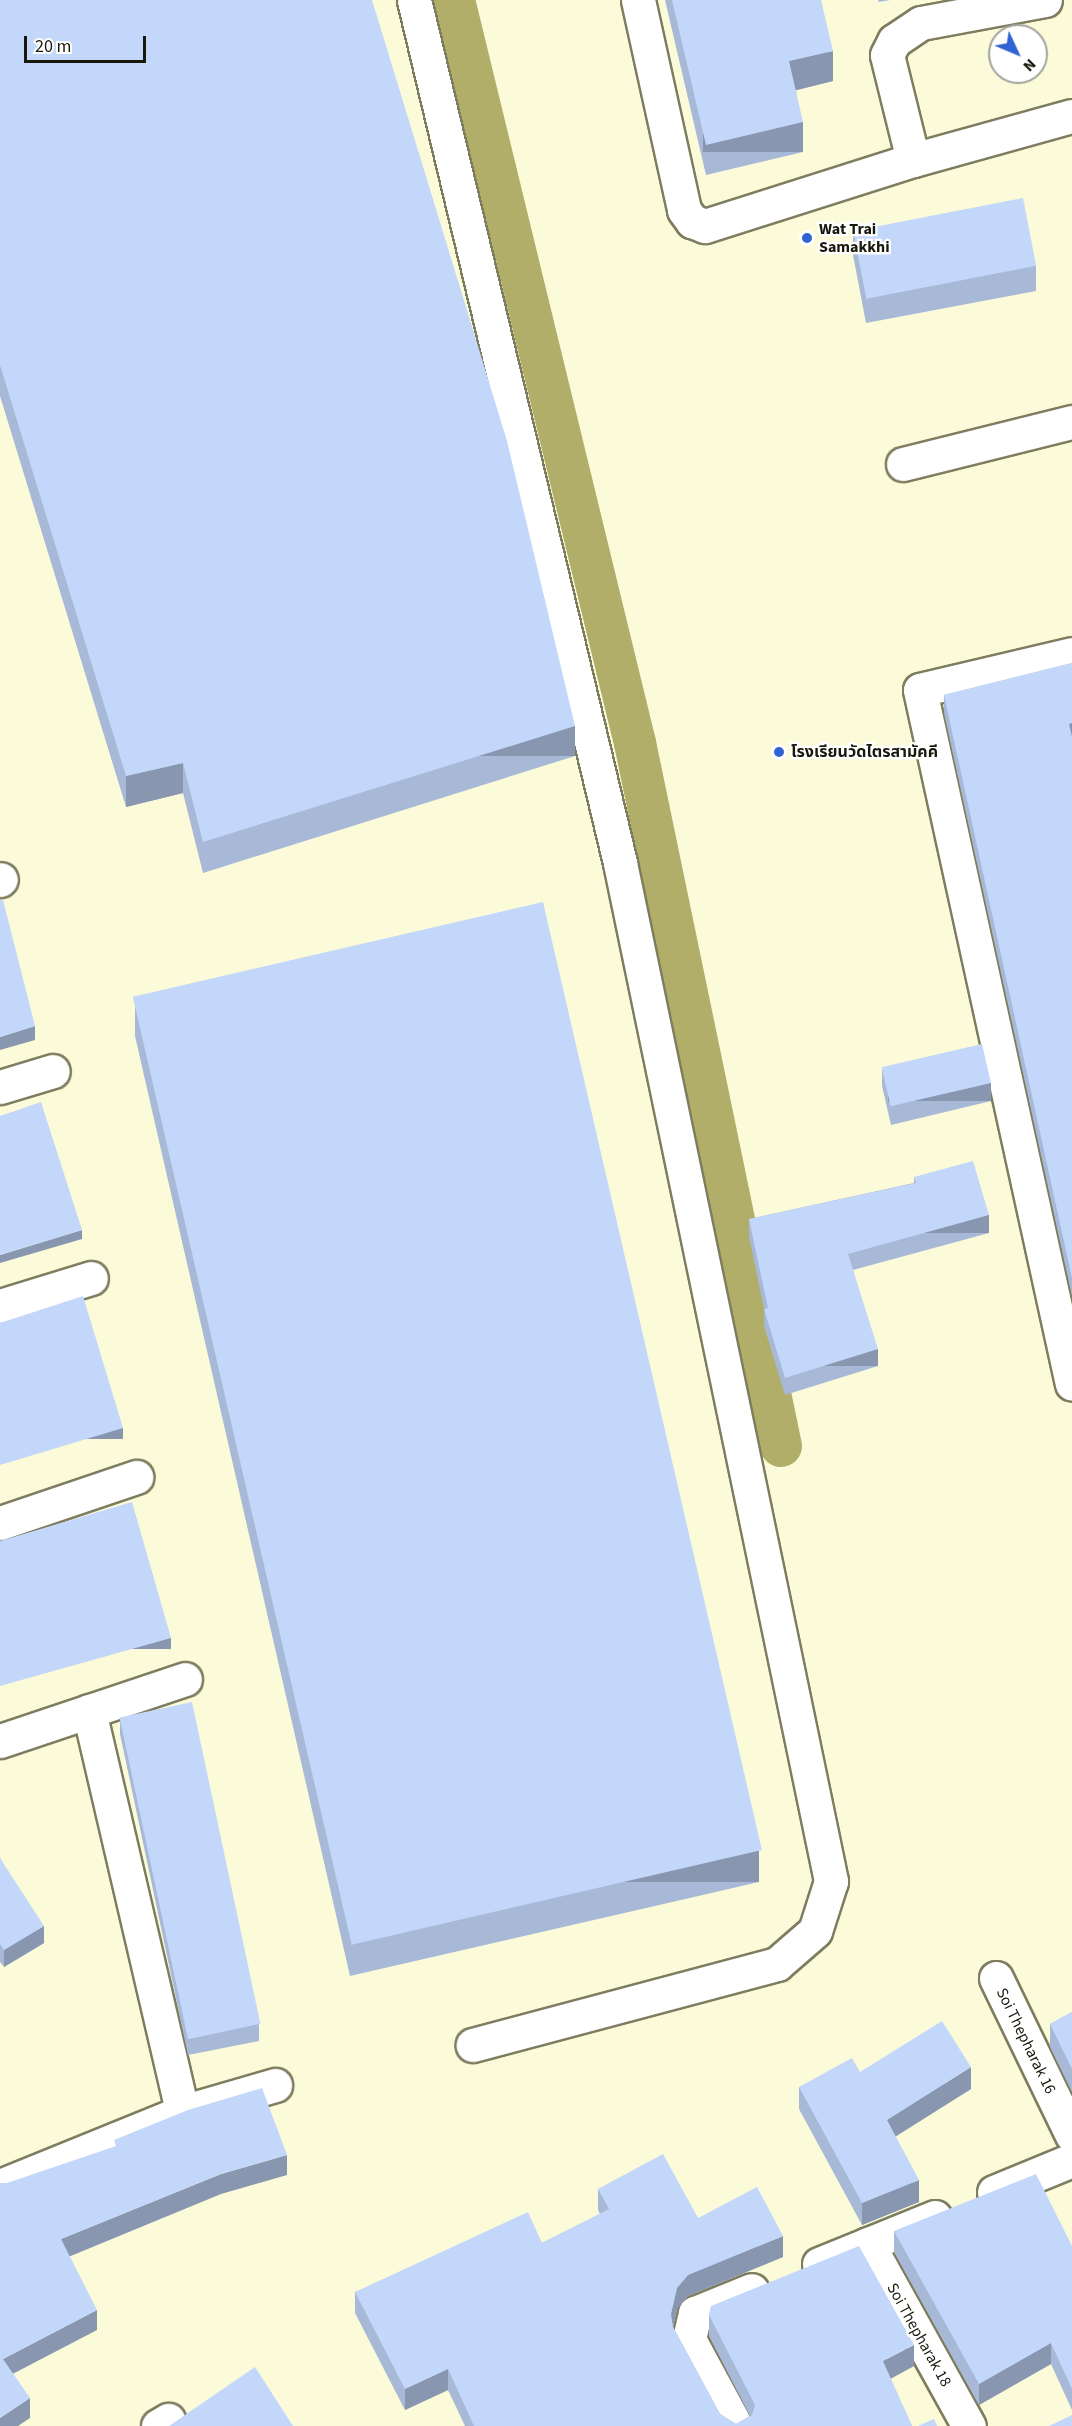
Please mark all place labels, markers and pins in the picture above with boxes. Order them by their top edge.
place label: Wat Trai Samakkhi [819,219,890,257]
marker: Wat Trai Samakkhi [800,231,814,245]
place label: โรงเรียนวัดไตรสามัคคี [791,742,938,762]
marker: โรงเรียนวัดไตรสามัคคี [772,745,786,759]

